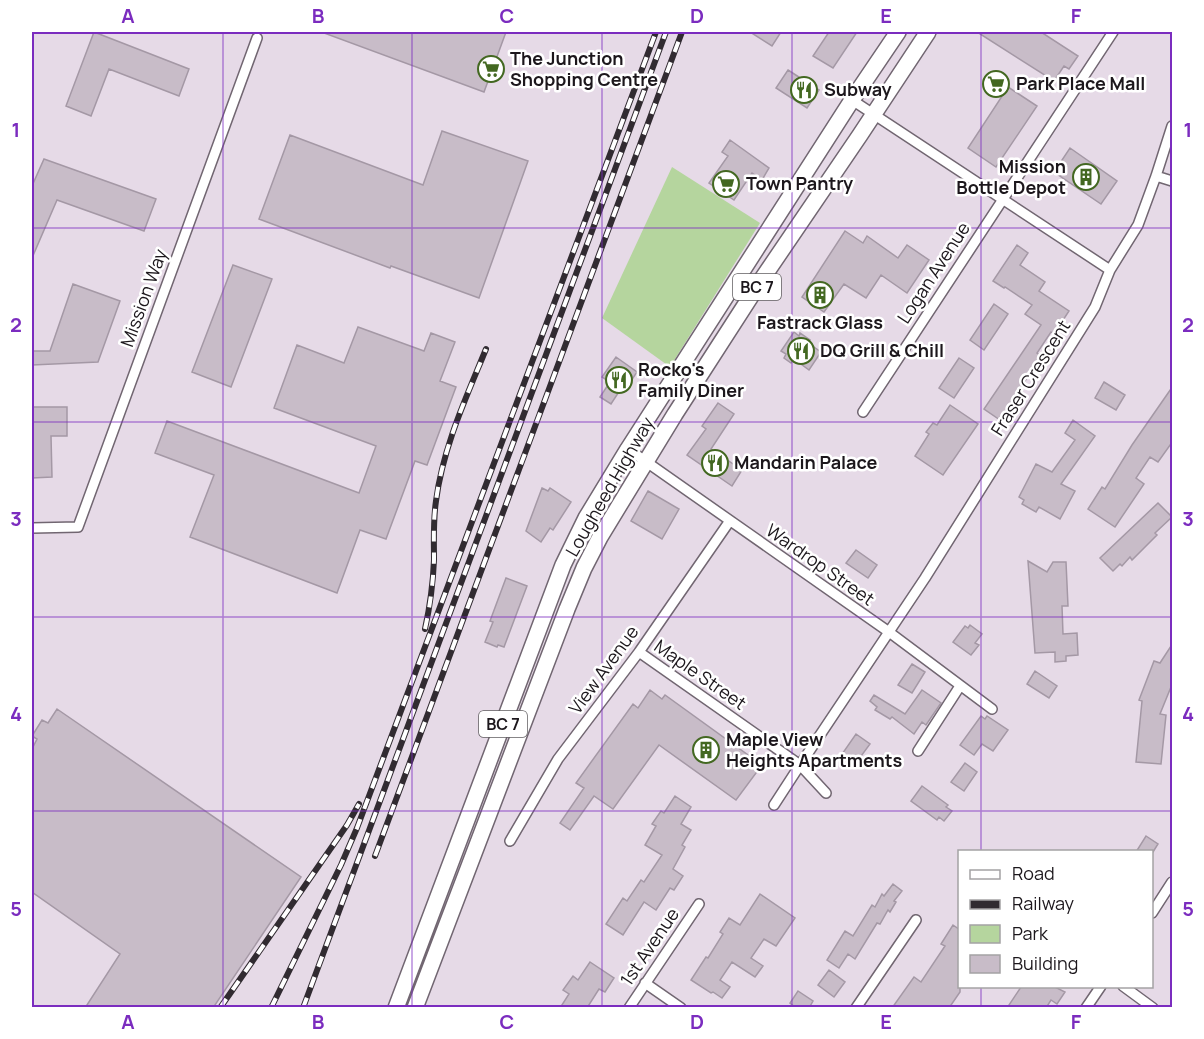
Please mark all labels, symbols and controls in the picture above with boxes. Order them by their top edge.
text: A [121,2,135,29]
text: B [312,2,325,29]
text: C [500,2,514,29]
text: D [690,2,704,29]
text: E [880,2,892,29]
text: F [1071,2,1082,29]
place label: The Junction Shopping Centre [510,46,658,91]
supermarket icon: The Junction Shopping Centre [476,54,506,84]
supermarket icon: Park Place Mall [981,69,1011,99]
place label: Park Place Mall [1016,71,1145,95]
restaurant icon: Subway [789,75,819,105]
place label: Subway [824,77,892,101]
text: 1 [12,116,20,143]
text: 1 [1184,116,1192,143]
place label: Mission Bottle Depot [956,154,1066,199]
building icon: Mission Bottle Depot [1071,162,1101,192]
supermarket icon: Town Pantry [711,169,741,199]
place label: Town Pantry [746,171,853,195]
street label: Logan Avenue [891,217,975,328]
street label: Mission Way [114,245,172,350]
road number: BC 7 [733,274,781,300]
building icon: Fastrack Glass [805,280,835,310]
place label: Fastrack Glass [757,310,883,334]
text: 2 [10,311,22,338]
text: 2 [1182,311,1194,338]
street label: Fraser Crescent [985,315,1075,440]
restaurant icon: DQ Grill & Chill [786,336,816,366]
place label: DQ Grill & Chill [820,338,944,362]
place label: Rocko's Family Diner [638,357,744,402]
restaurant icon: Rocko's Family Diner [604,365,634,395]
street label: Lougheed Highway [559,412,659,561]
restaurant icon: Mandarin Palace [700,448,730,478]
place label: Mandarin Palace [734,450,878,474]
text: 3 [10,505,22,532]
text: 3 [1182,505,1194,532]
street label: Wardrop Street [762,518,880,610]
street label: View Avenue [563,620,643,718]
street label: Maple Street [650,634,751,715]
text: 4 [10,700,22,727]
text: 4 [1182,700,1194,727]
road number: BC 7 [479,711,527,737]
place label: Maple View Heights Apartments [726,727,903,772]
building icon: Maple View Heights Apartments [691,735,721,765]
legend [958,850,1153,988]
text: Road [1012,861,1055,885]
text: Railway [1012,891,1074,915]
text: 5 [10,895,22,922]
text: 5 [1182,895,1194,922]
street label: 1st Avenue [614,903,684,990]
text: Park [1012,921,1049,945]
text: Building [1012,951,1078,975]
text: A [121,1008,135,1035]
text: B [312,1008,325,1035]
text: C [500,1008,514,1035]
text: D [690,1008,704,1035]
text: E [880,1008,892,1035]
text: F [1071,1008,1082,1035]

